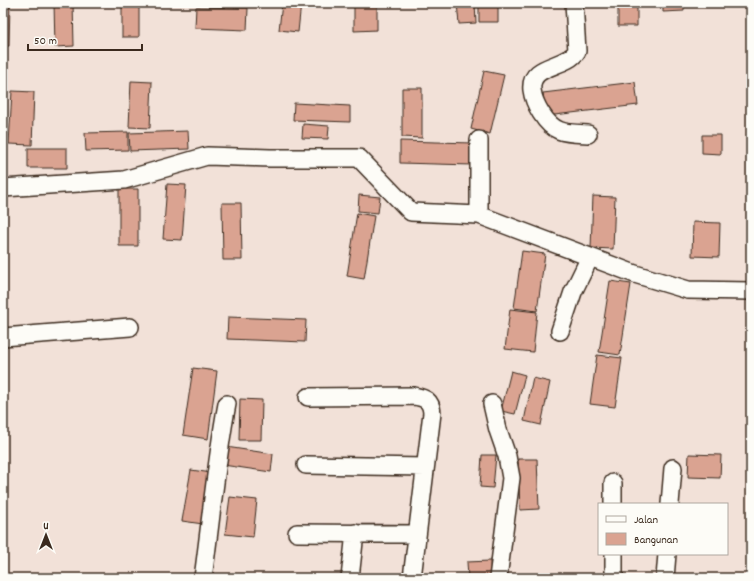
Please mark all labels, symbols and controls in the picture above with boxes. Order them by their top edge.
scale bar [28,26,142,52]
text: 50 m [34,33,57,50]
legend [598,503,728,555]
text: Jalan [634,512,658,529]
north arrow [26,515,66,555]
text: U [43,519,49,535]
text: Bangunan [634,532,678,549]

